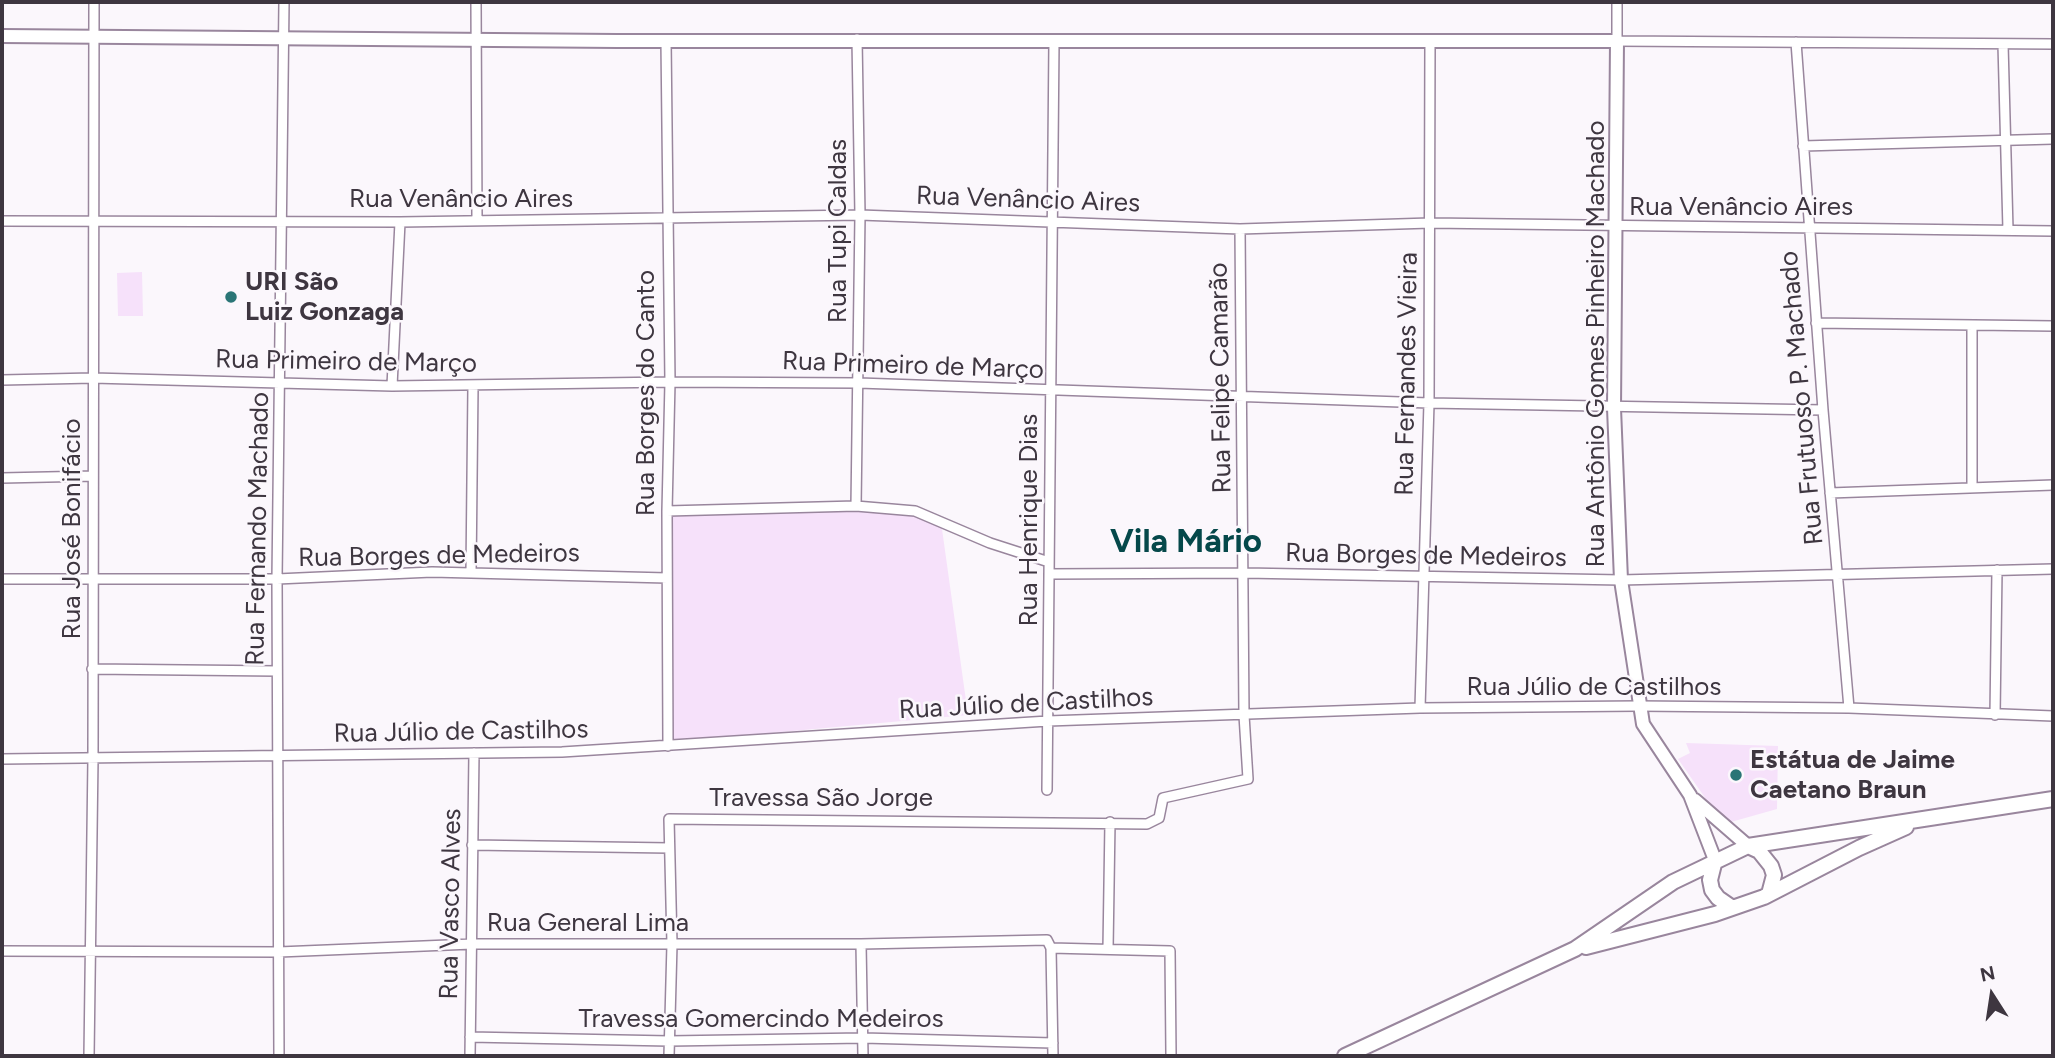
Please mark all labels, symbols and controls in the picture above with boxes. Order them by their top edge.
street label: Rua Antônio Gomes Pinheiro Machado [1580,120,1612,568]
street label: Rua Tupi Caldas [822,139,854,323]
street label: Rua Venâncio Aires [915,180,1141,220]
street label: Rua Venâncio Aires [349,183,573,215]
street label: Rua Venâncio Aires [1629,191,1853,223]
street label: Rua Frutuoso P. Machado [1774,250,1830,546]
street label: Rua Fernandes Vieira [1389,252,1425,496]
street label: Rua Felipe Camarão [1203,262,1239,494]
place label: URI São Luiz Gonzaga [245,266,404,328]
street label: Rua Borges do Canto [630,270,662,516]
marker: URI São Luiz Gonzaga [223,289,239,305]
street label: Rua Primeiro de Março [215,344,477,380]
street label: Rua Primeiro de Março [782,346,1044,386]
street label: Rua Fernando Machado [240,392,276,666]
street label: Rua Henrique Dias [1013,414,1045,626]
street label: Rua José Bonifácio [56,418,88,640]
district label: Vila Mário [1110,522,1262,562]
street label: Rua Borges de Medeiros [298,538,580,574]
street label: Rua Borges de Medeiros [1285,538,1567,574]
street label: Rua Júlio de Castilhos [1467,671,1721,703]
street label: Rua Júlio de Castilhos [898,682,1154,726]
street label: Rua Júlio de Castilhos [333,714,589,750]
place label: Estátua de Jaime Caetano Braun [1750,744,1955,806]
marker: Estátua de Jaime Caetano Braun [1728,767,1744,783]
street label: Travessa São Jorge [709,782,933,814]
street label: Rua Vasco Alves [434,808,468,1000]
street label: Rua General Lima [487,907,689,939]
north arrow [1957,960,2027,1030]
text: N [1978,961,1997,987]
street label: Travessa Gomercindo Medeiros [578,1003,944,1035]

